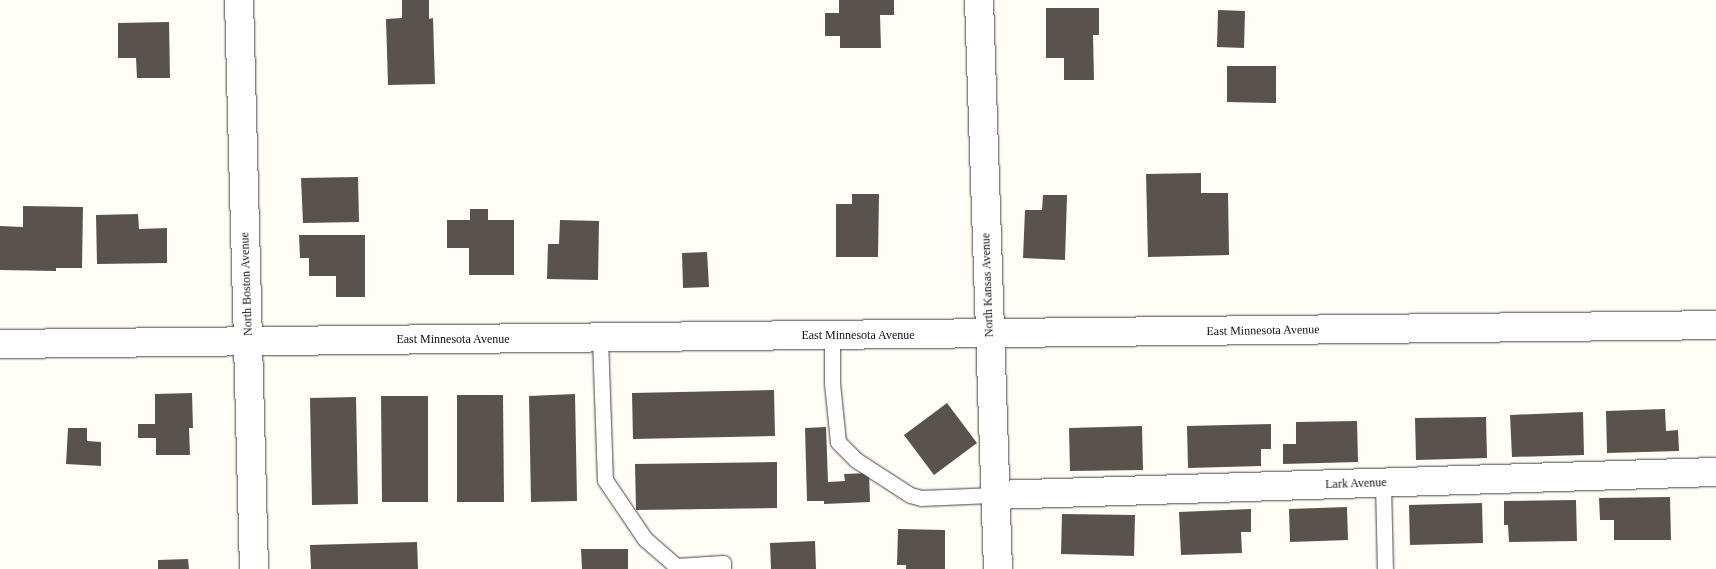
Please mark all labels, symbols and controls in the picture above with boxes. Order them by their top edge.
street label: North Boston Avenue [238,232,256,336]
street label: North Kansas Avenue [979,232,997,338]
street label: East Minnesota Avenue [1206,323,1320,339]
street label: East Minnesota Avenue [801,329,915,343]
street label: East Minnesota Avenue [396,333,510,347]
street label: Lark Avenue [1325,476,1387,492]

